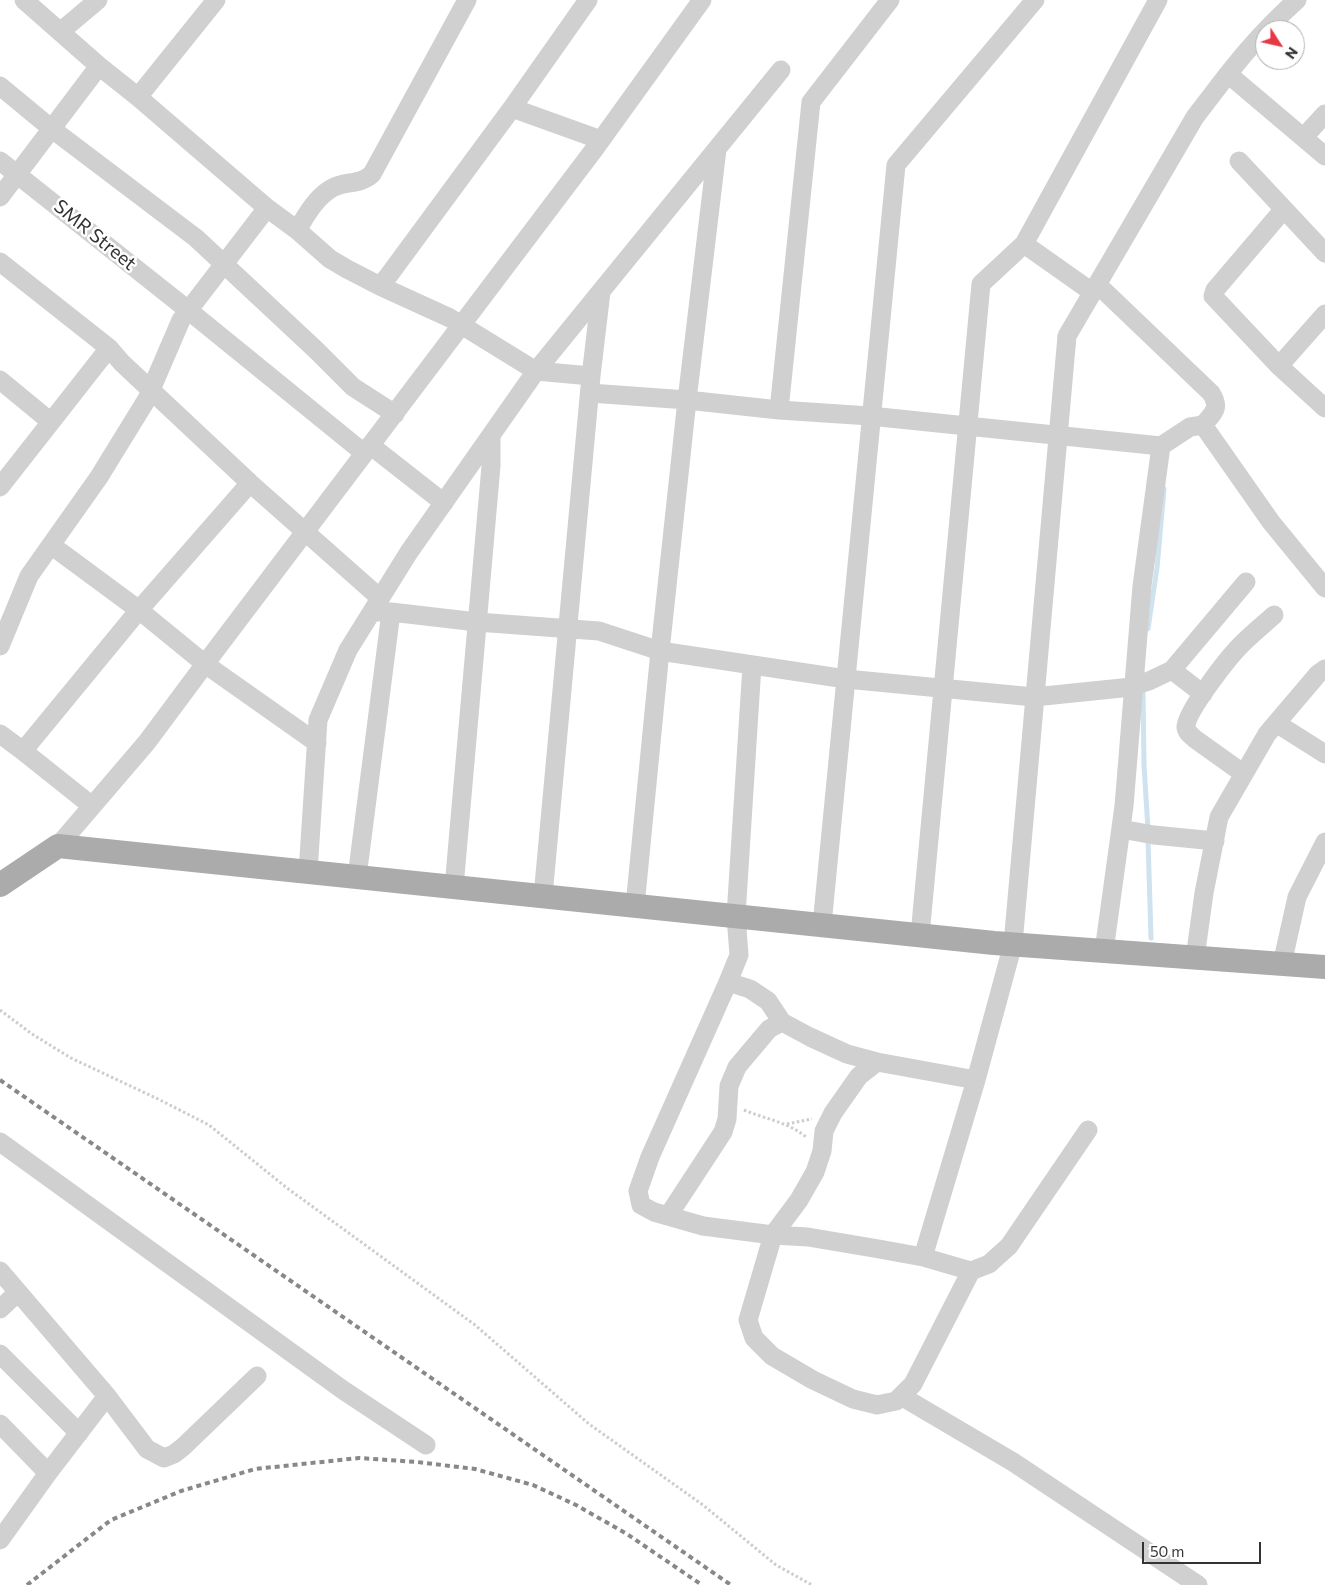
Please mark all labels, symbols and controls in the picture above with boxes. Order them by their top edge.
north arrow [1255,20,1305,70]
text: N [1282,44,1302,62]
street label: SMR Street [49,195,141,275]
scale bar [1145,1532,1264,1564]
text: 50 m [1150,1542,1184,1560]

